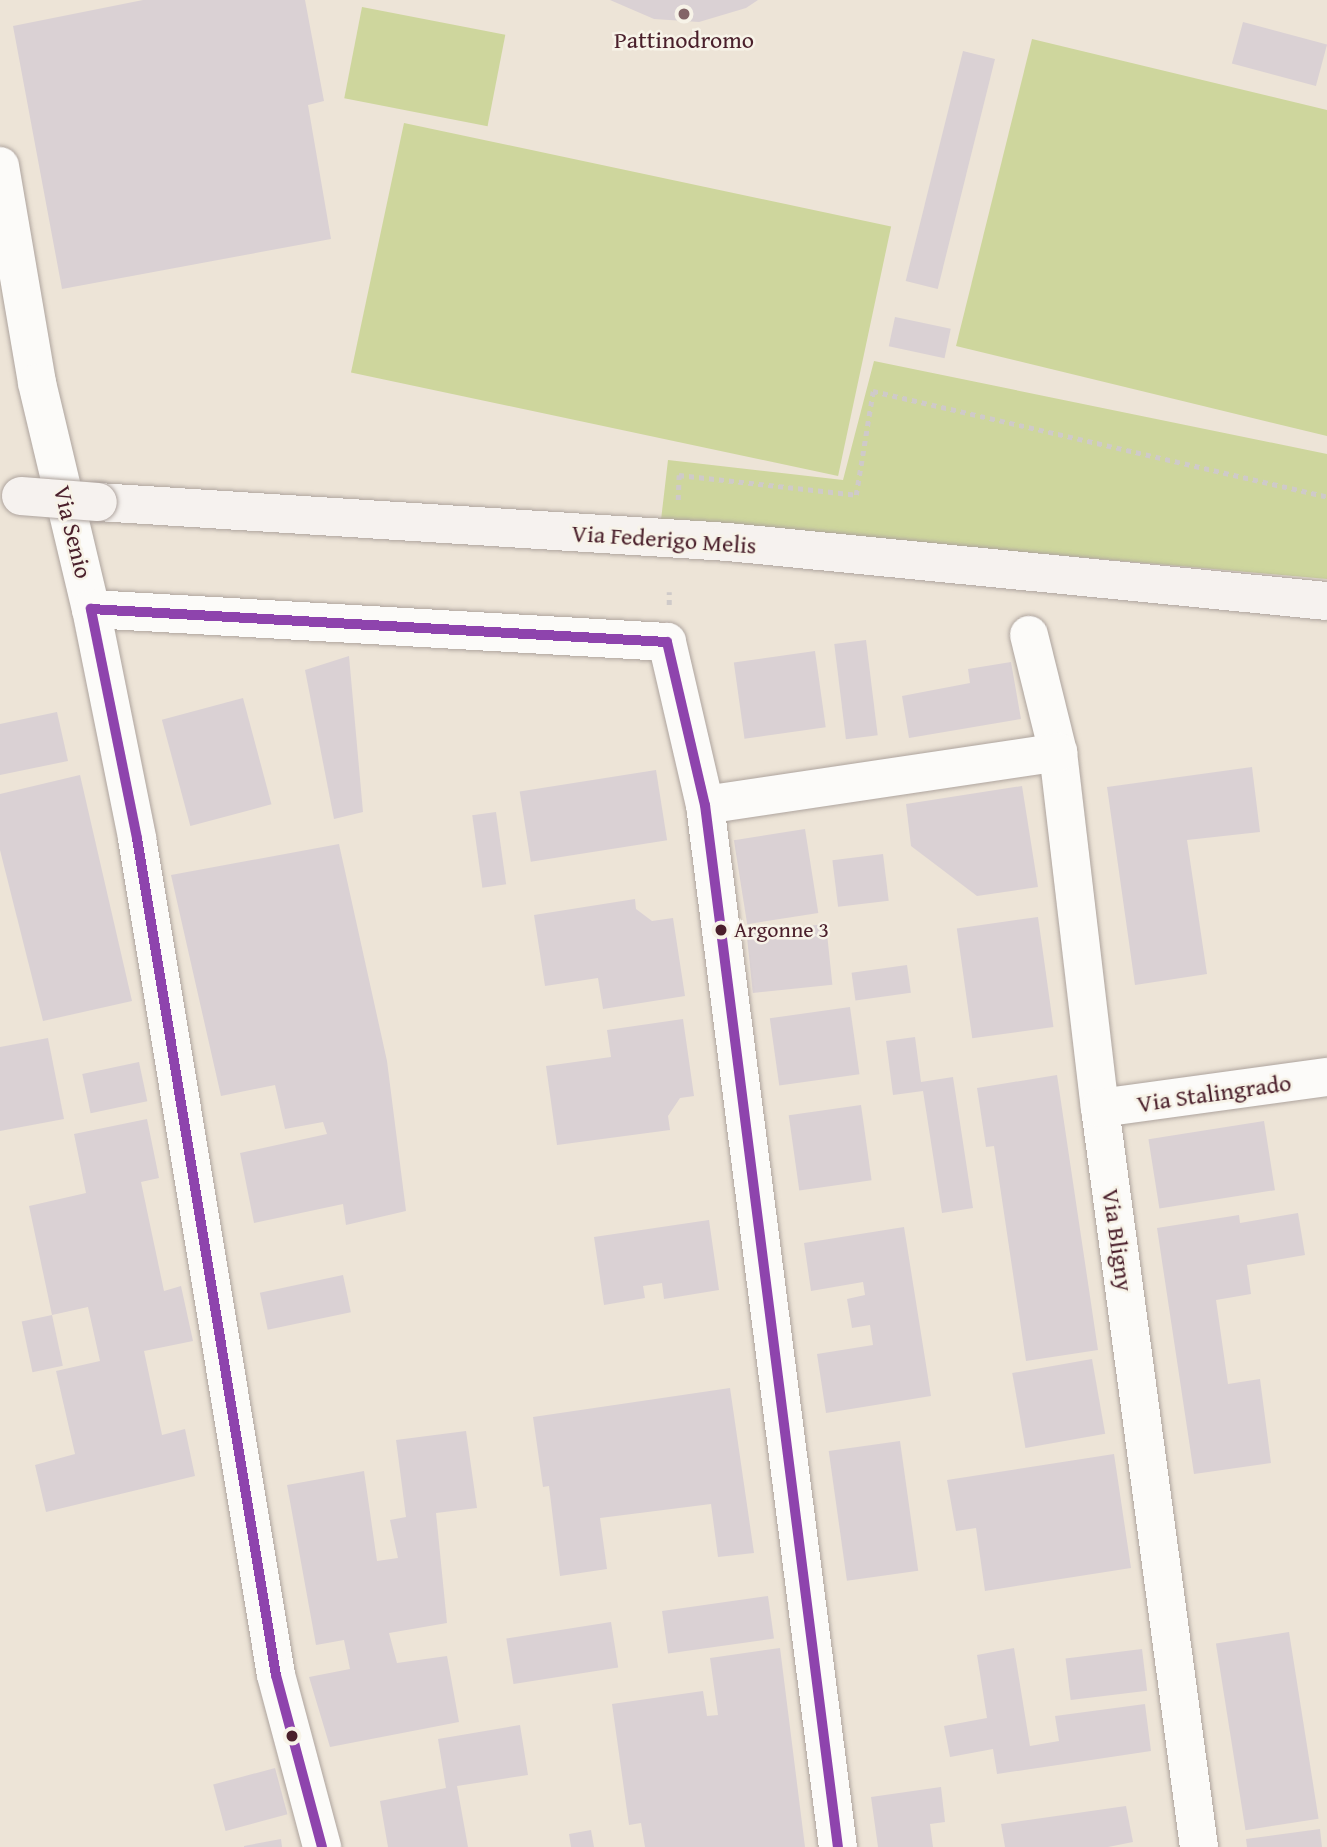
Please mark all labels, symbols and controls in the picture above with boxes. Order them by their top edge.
marker: Pattinodromo [676,6,692,22]
place label: Pattinodromo [614,26,754,54]
street label: Via Senio [48,483,98,581]
street label: Via Federigo Melis [571,518,757,560]
place label: Argonne 3 [734,917,829,943]
marker: Argonne 3 [714,923,728,937]
street label: Via Stalingrado [1135,1068,1293,1118]
street label: Via Bligny [1097,1187,1139,1293]
unlabelled marker [285,1729,299,1743]

